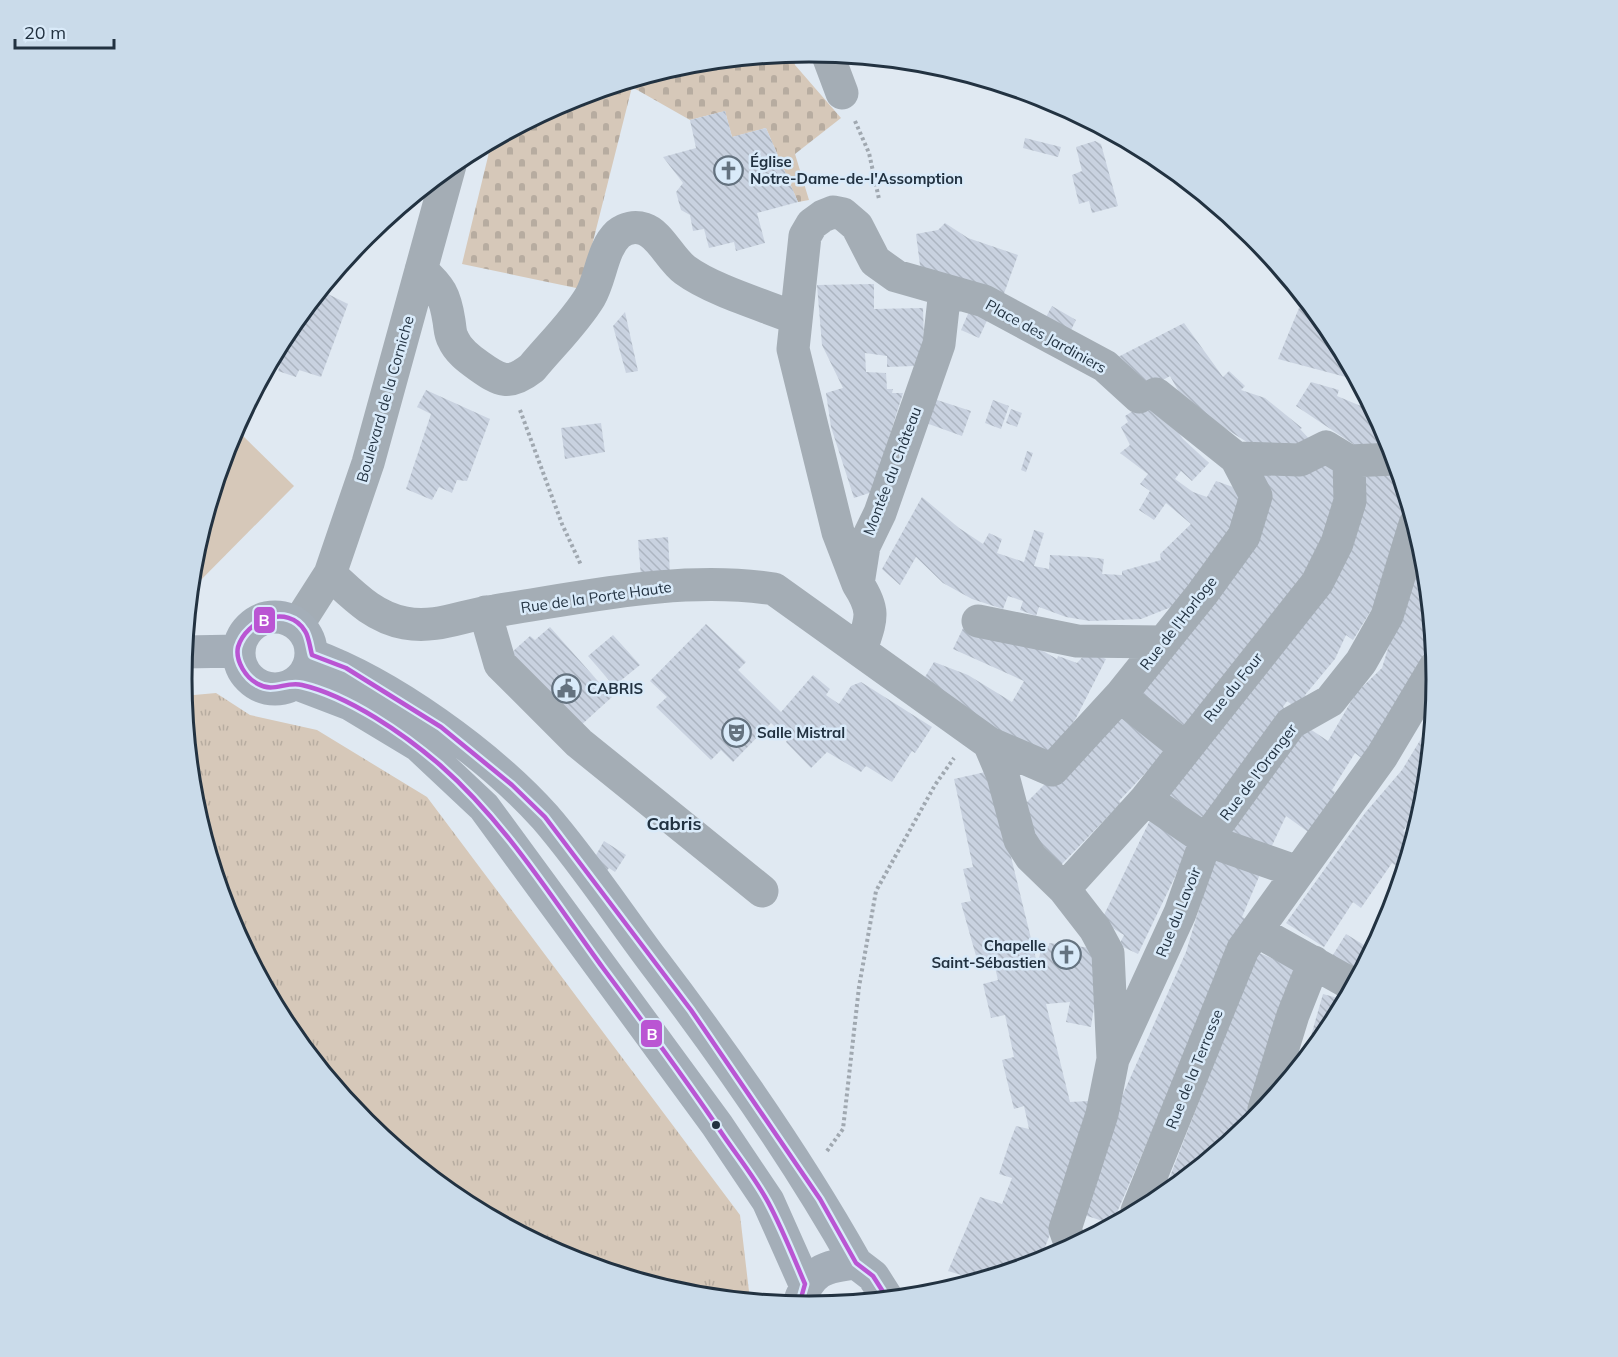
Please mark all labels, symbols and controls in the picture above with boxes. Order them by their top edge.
scale bar [15,12,114,50]
text: 20 m [24,21,66,44]
place label: Église Notre-Dame-de-l'Assomption [750,152,963,188]
church icon: Église Notre-Dame-de-l'Assomption [713,154,745,186]
street label: Place des Jardiniers [982,295,1110,377]
street label: Boulevard de la Corniche [352,314,418,484]
street label: Montée du Château [859,404,925,538]
street label: Rue de l'Horloge [1135,572,1221,674]
street label: Rue de la Porte Haute [519,577,673,617]
line badge: B [253,606,276,634]
text: B [258,610,270,630]
street label: Rue du Four [1199,648,1267,725]
public building icon: CABRIS [550,672,582,704]
place label: CABRIS [587,679,643,698]
theatre icon: Salle Mistral [720,716,752,748]
street label: Rue de l'Oranger [1215,719,1301,824]
place label: Salle Mistral [757,723,845,742]
district label: Cabris [646,812,702,835]
street label: Rue du Lavoir [1151,864,1205,960]
place label: Chapelle Saint-Sébastien [931,936,1046,972]
church icon: Chapelle Saint-Sébastien [1051,938,1083,970]
street label: Rue de la Terrasse [1161,1006,1227,1132]
line badge: B [640,1019,663,1048]
text: B [646,1024,658,1044]
unlabelled marker [710,1119,722,1131]

